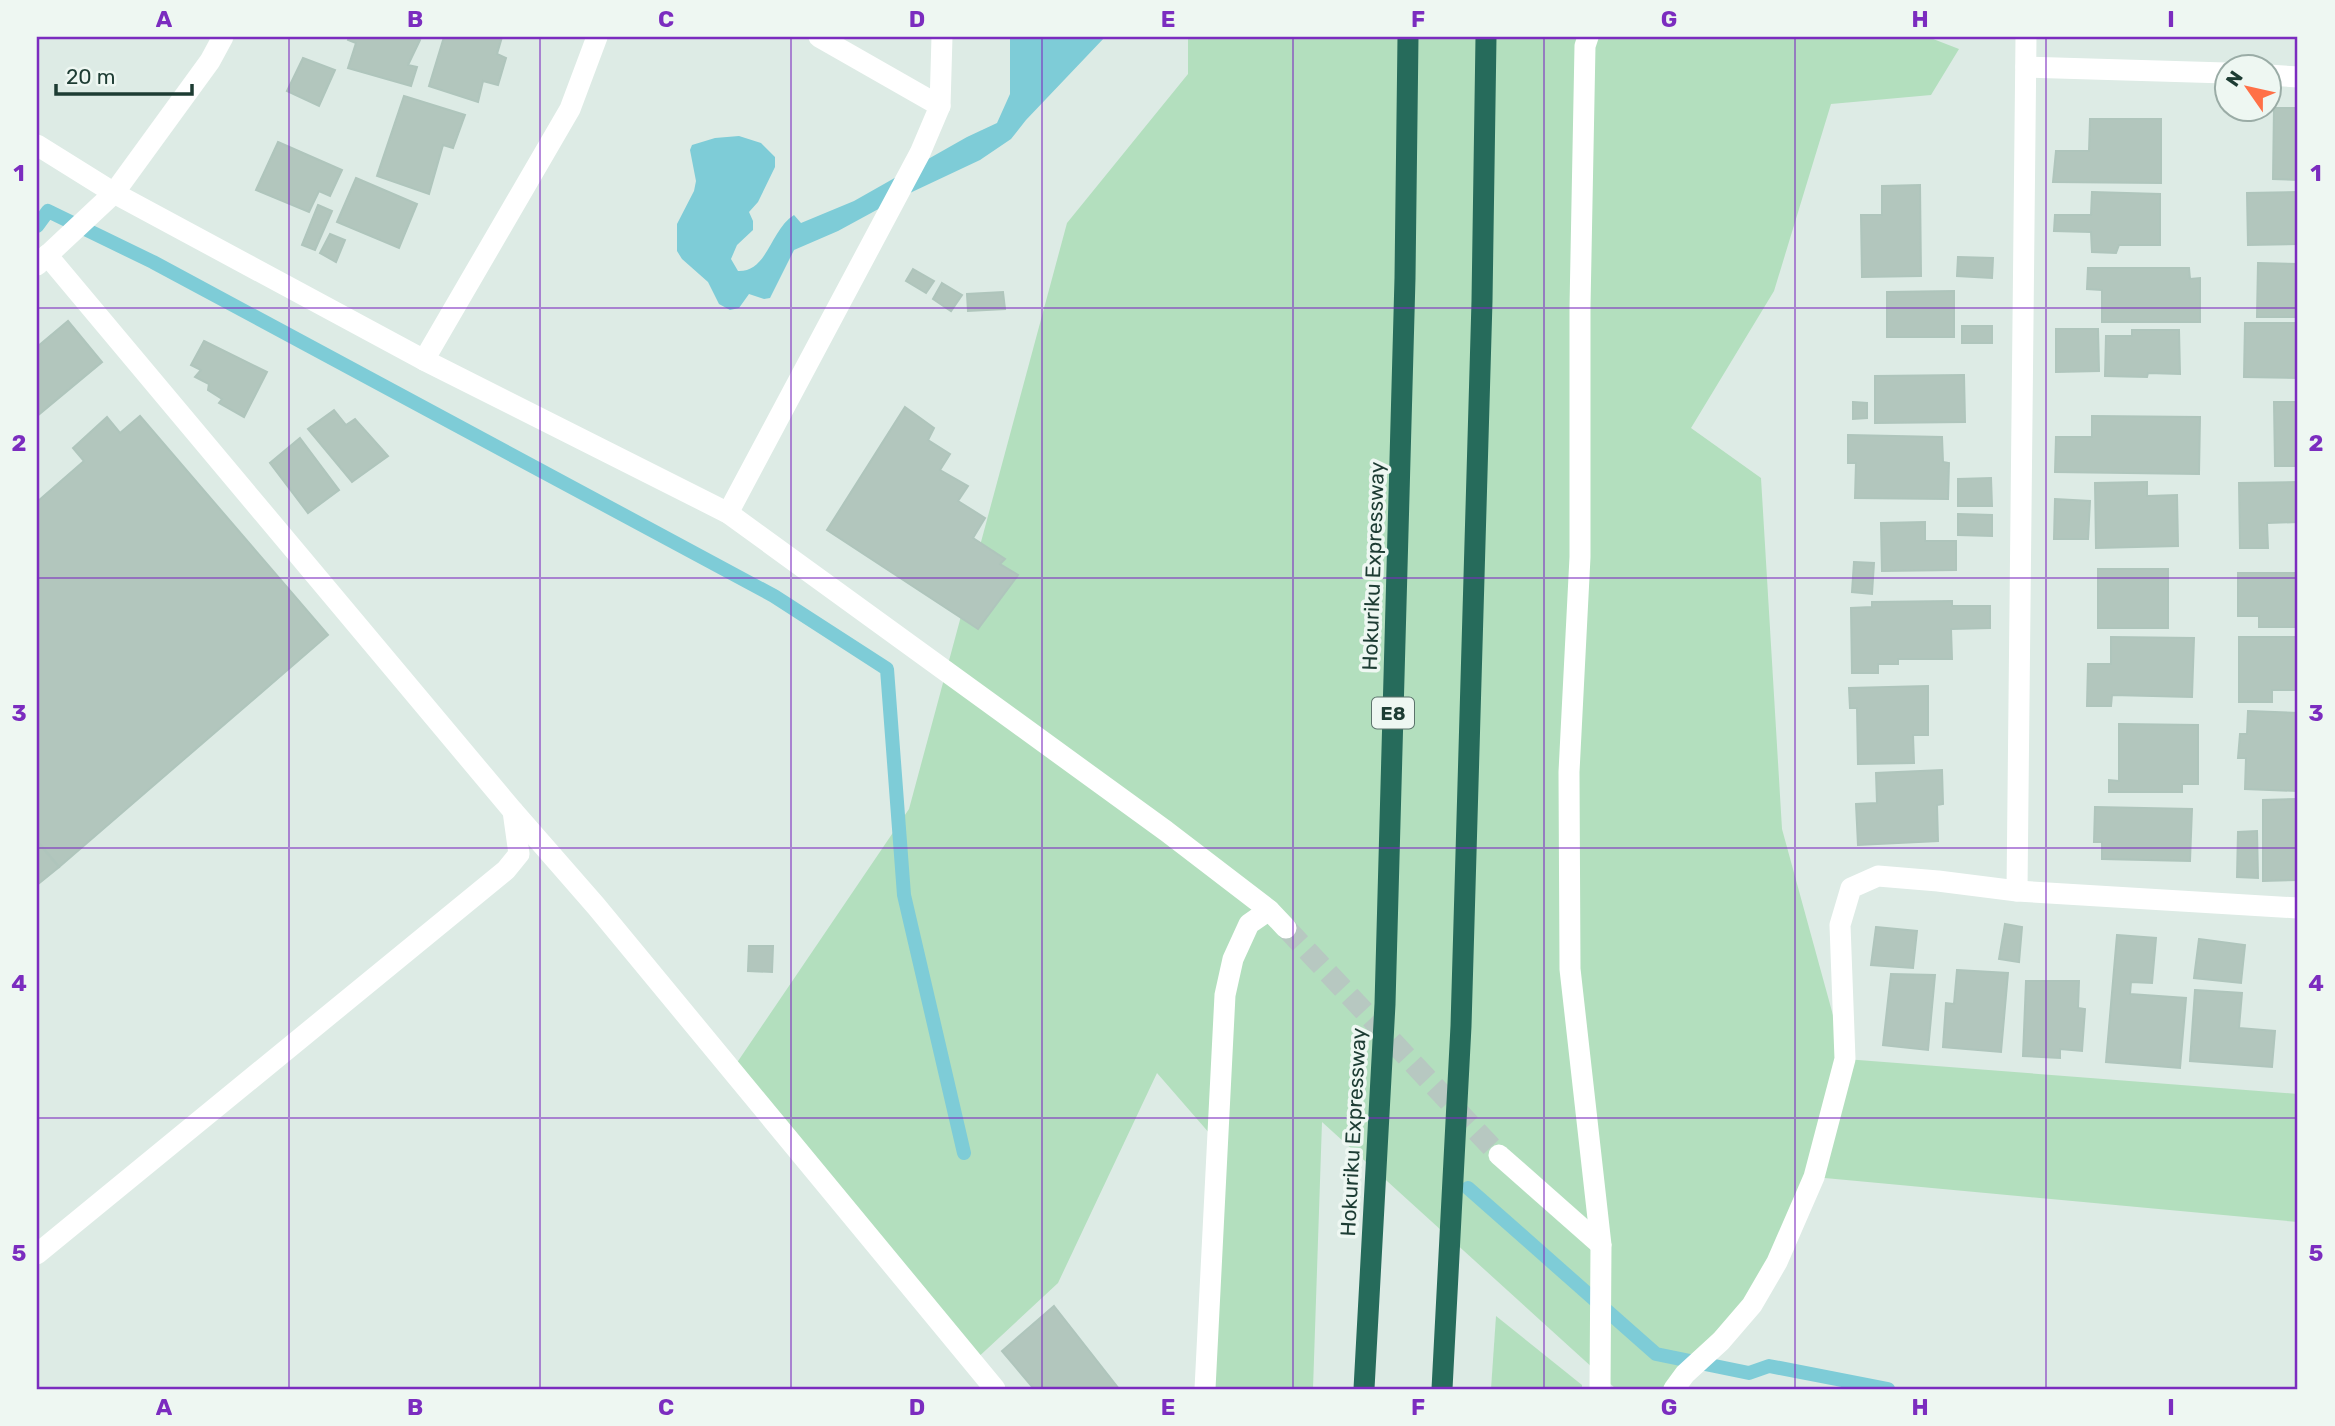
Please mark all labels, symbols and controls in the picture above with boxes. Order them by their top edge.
text: A [156,5,173,33]
text: B [407,5,423,33]
text: C [658,5,674,33]
text: D [909,5,925,33]
text: E [1161,5,1175,33]
text: F [1411,5,1425,33]
text: G [1661,5,1677,33]
text: H [1911,5,1929,33]
text: I [2167,5,2175,33]
scale bar [56,52,192,96]
north arrow [2212,52,2282,122]
text: 20 m [66,64,115,89]
text: N [2221,67,2248,91]
text: 1 [13,159,25,187]
text: 1 [2310,159,2322,187]
text: 2 [12,429,26,457]
text: 2 [2309,429,2323,457]
street label: Hokuriku Expressway [1357,461,1389,671]
road number: E8 [1372,698,1414,728]
text: 3 [11,699,27,727]
text: 3 [2308,699,2324,727]
text: 4 [11,969,27,997]
text: 4 [2308,969,2324,997]
street label: Hokuriku Expressway [1335,1027,1371,1237]
text: 5 [12,1239,27,1267]
text: 5 [2309,1239,2324,1267]
text: A [156,1393,173,1421]
text: B [407,1393,423,1421]
text: C [658,1393,674,1421]
text: D [909,1393,925,1421]
text: E [1161,1393,1175,1421]
text: F [1411,1393,1425,1421]
text: G [1661,1393,1677,1421]
text: H [1911,1393,1929,1421]
text: I [2167,1393,2175,1421]

